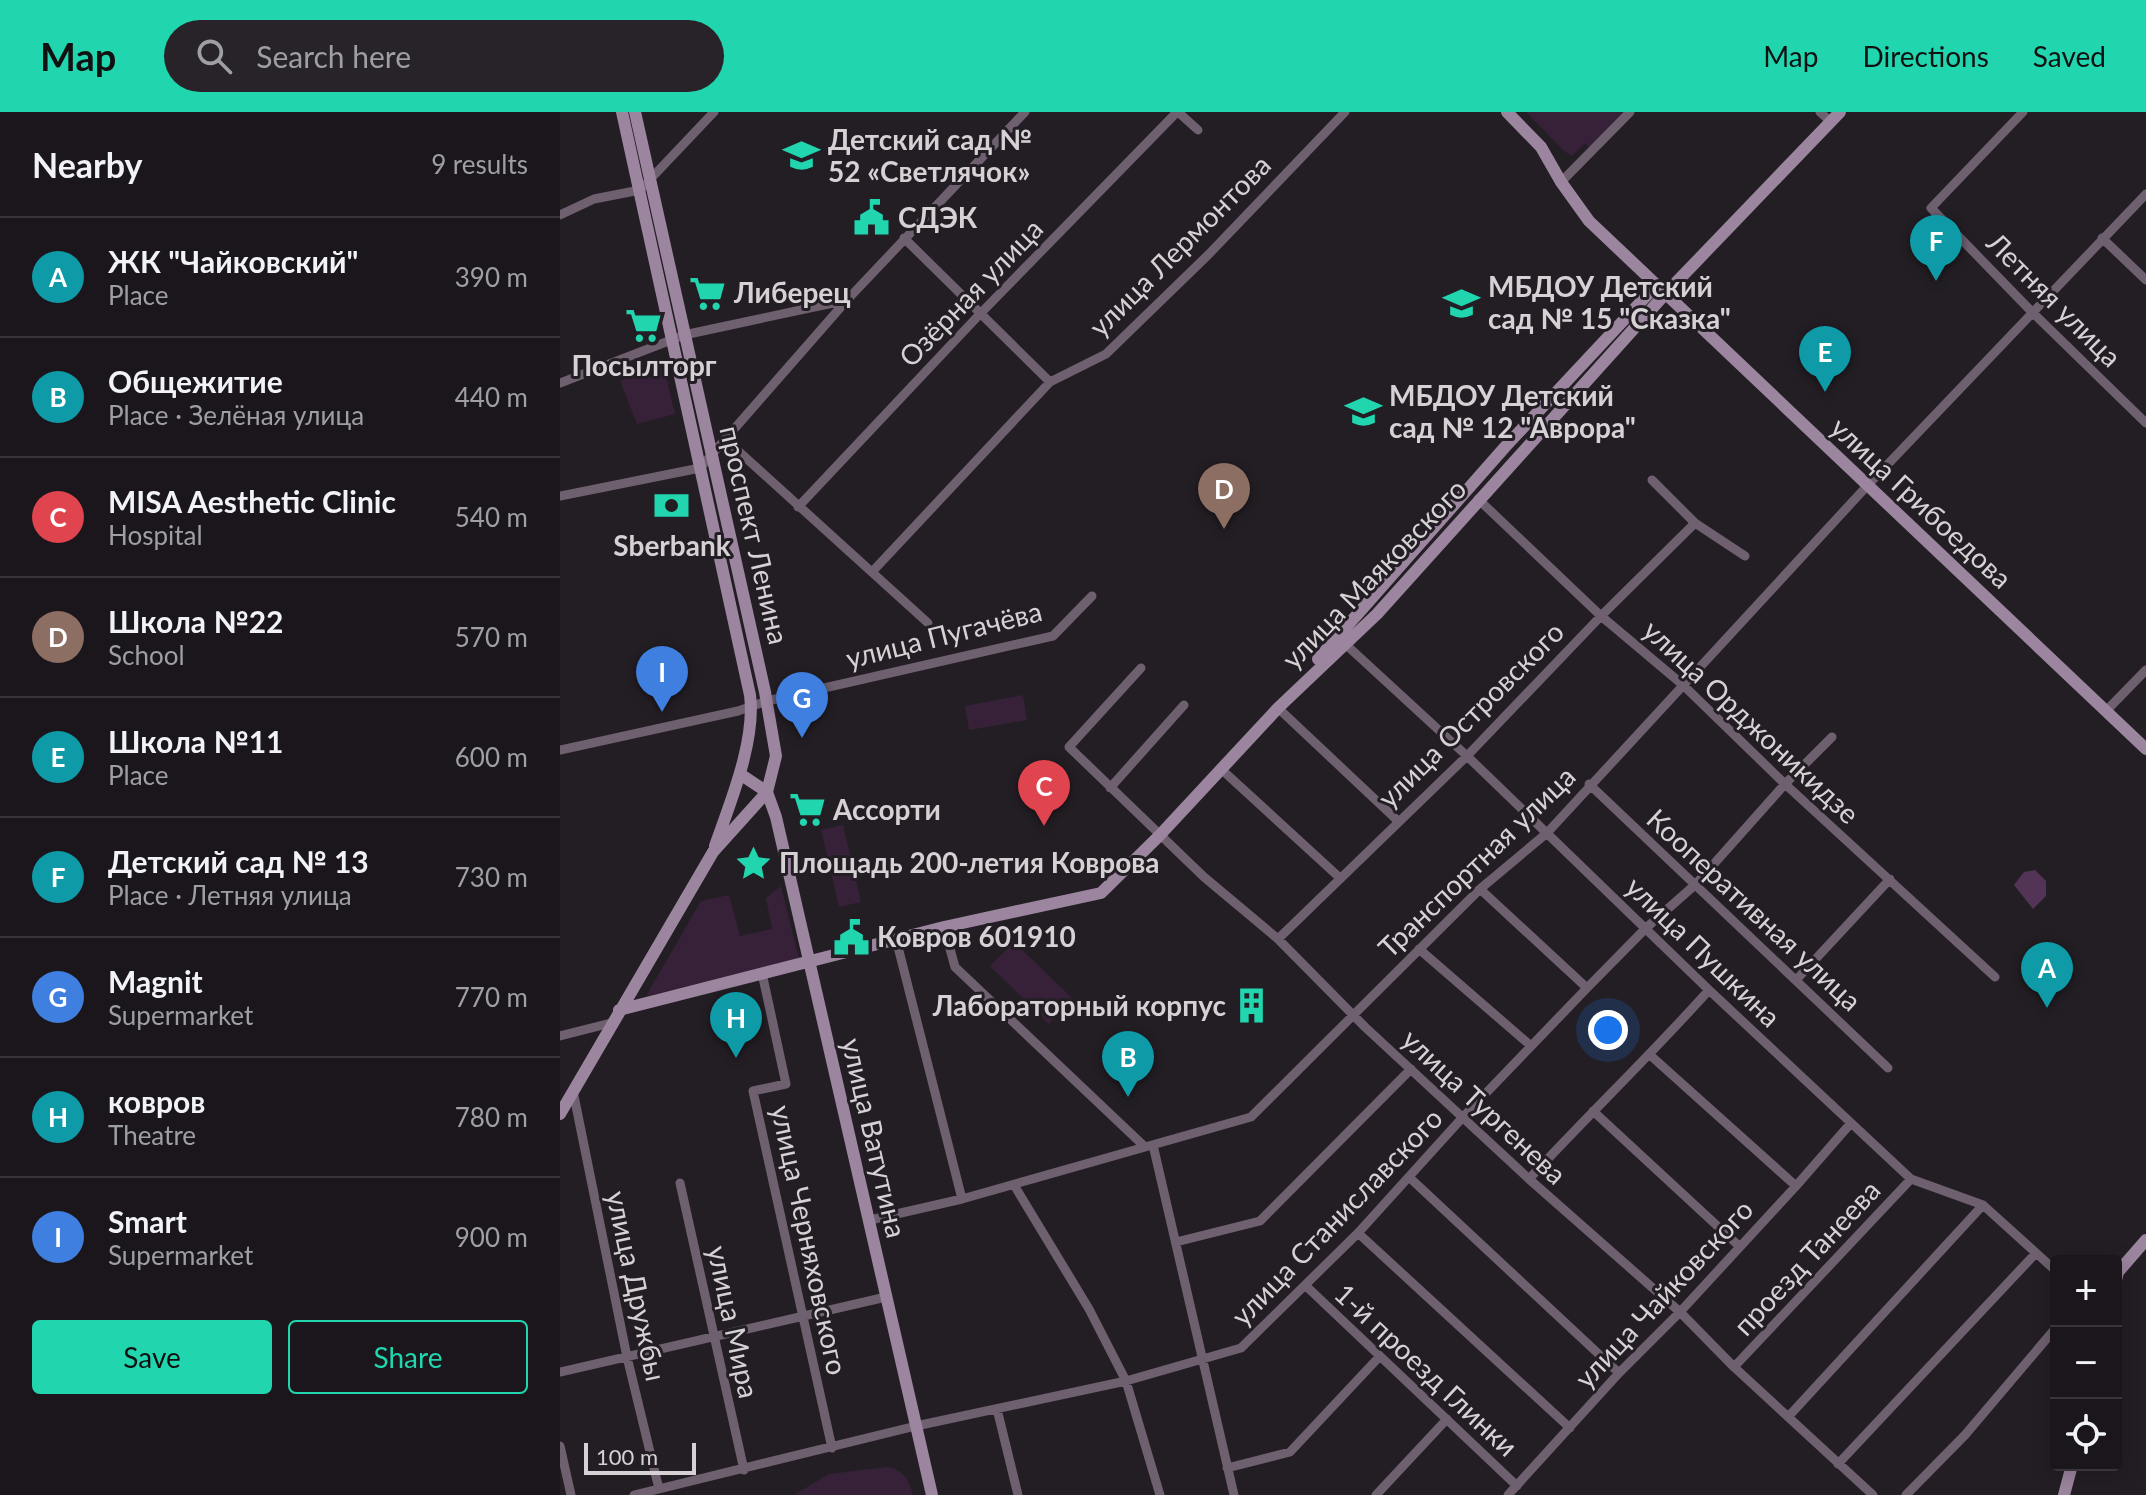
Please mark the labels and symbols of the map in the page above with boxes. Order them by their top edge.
place label: Детский сад № 52 «Светлячок» [828,122,1032,188]
school or university icon: Детский сад № 52 «Светлячок» [783,137,821,175]
street label: улица Лермонтова [1081,147,1277,343]
public building icon: СДЭК [853,199,891,237]
place label: СДЭК [898,200,978,234]
street label: Озёрная улица [891,211,1049,373]
pin: F [1910,215,1962,281]
street label: Летняя улица [1980,224,2129,373]
place label: МБДОУ Детский сад № 15 "Сказка" [1488,269,1731,335]
supermarket icon: Либерец [689,274,727,312]
place label: Либерец [733,275,851,309]
school or university icon: МБДОУ Детский сад № 15 "Сказка" [1443,284,1481,322]
supermarket icon: Посылторг [625,307,663,345]
pin: E [1799,326,1851,392]
place label: Посылторг [571,348,717,382]
place label: МБДОУ Детский сад № 12 "Аврора" [1389,378,1636,444]
school or university icon: МБДОУ Детский сад № 12 "Аврора" [1344,393,1382,431]
street label: улица Грибоедова [1824,410,2019,595]
street label: проспект Ленина [713,422,797,647]
pin: D [1198,463,1250,529]
street label: улица Маяковского [1274,471,1473,675]
bank icon: Sberbank [653,487,691,525]
place label: Sberbank [613,528,731,562]
street label: улица Пугачёва [842,593,1045,675]
street label: улица Орджоникидзе [1637,612,1867,830]
street label: улица Островского [1370,614,1570,814]
pin: I [636,646,688,712]
pin: G [776,672,828,738]
street label: Транспортная улица [1371,759,1582,964]
pin: C [1018,760,1070,826]
supermarket icon: Ассорти [788,791,826,829]
place label: Ассорти [832,792,941,826]
street label: Кооперативная улица [1640,801,1869,1017]
place icon: Площадь 200-летия Коврова [734,844,772,882]
place label: Площадь 200-летия Коврова [779,845,1160,879]
street label: улица Пушкина [1619,869,1788,1034]
public building icon: Ковров 601910 [832,918,870,956]
place label: Ковров 601910 [877,919,1076,953]
pin: A [2021,942,2073,1008]
building icon: Лабораторный корпус [1233,987,1271,1025]
place label: Лабораторный корпус [932,988,1227,1022]
pin: H [710,992,762,1058]
your location [1588,1010,1628,1050]
street label: улица Тургенева [1396,1022,1574,1191]
pin: B [1102,1031,1154,1097]
street label: улица Ватутина [836,1035,914,1241]
street label: улица Станиславского [1224,1101,1449,1332]
street label: улица Черняховского [765,1102,855,1378]
street label: проезд Танеева [1726,1173,1887,1342]
street label: улица Дружбы [600,1188,674,1384]
street label: улица Чайковского [1567,1192,1759,1395]
street label: улица Мира [701,1242,767,1401]
street label: 1-й проезд Глинки [1328,1276,1525,1463]
scale bar [584,1439,696,1475]

